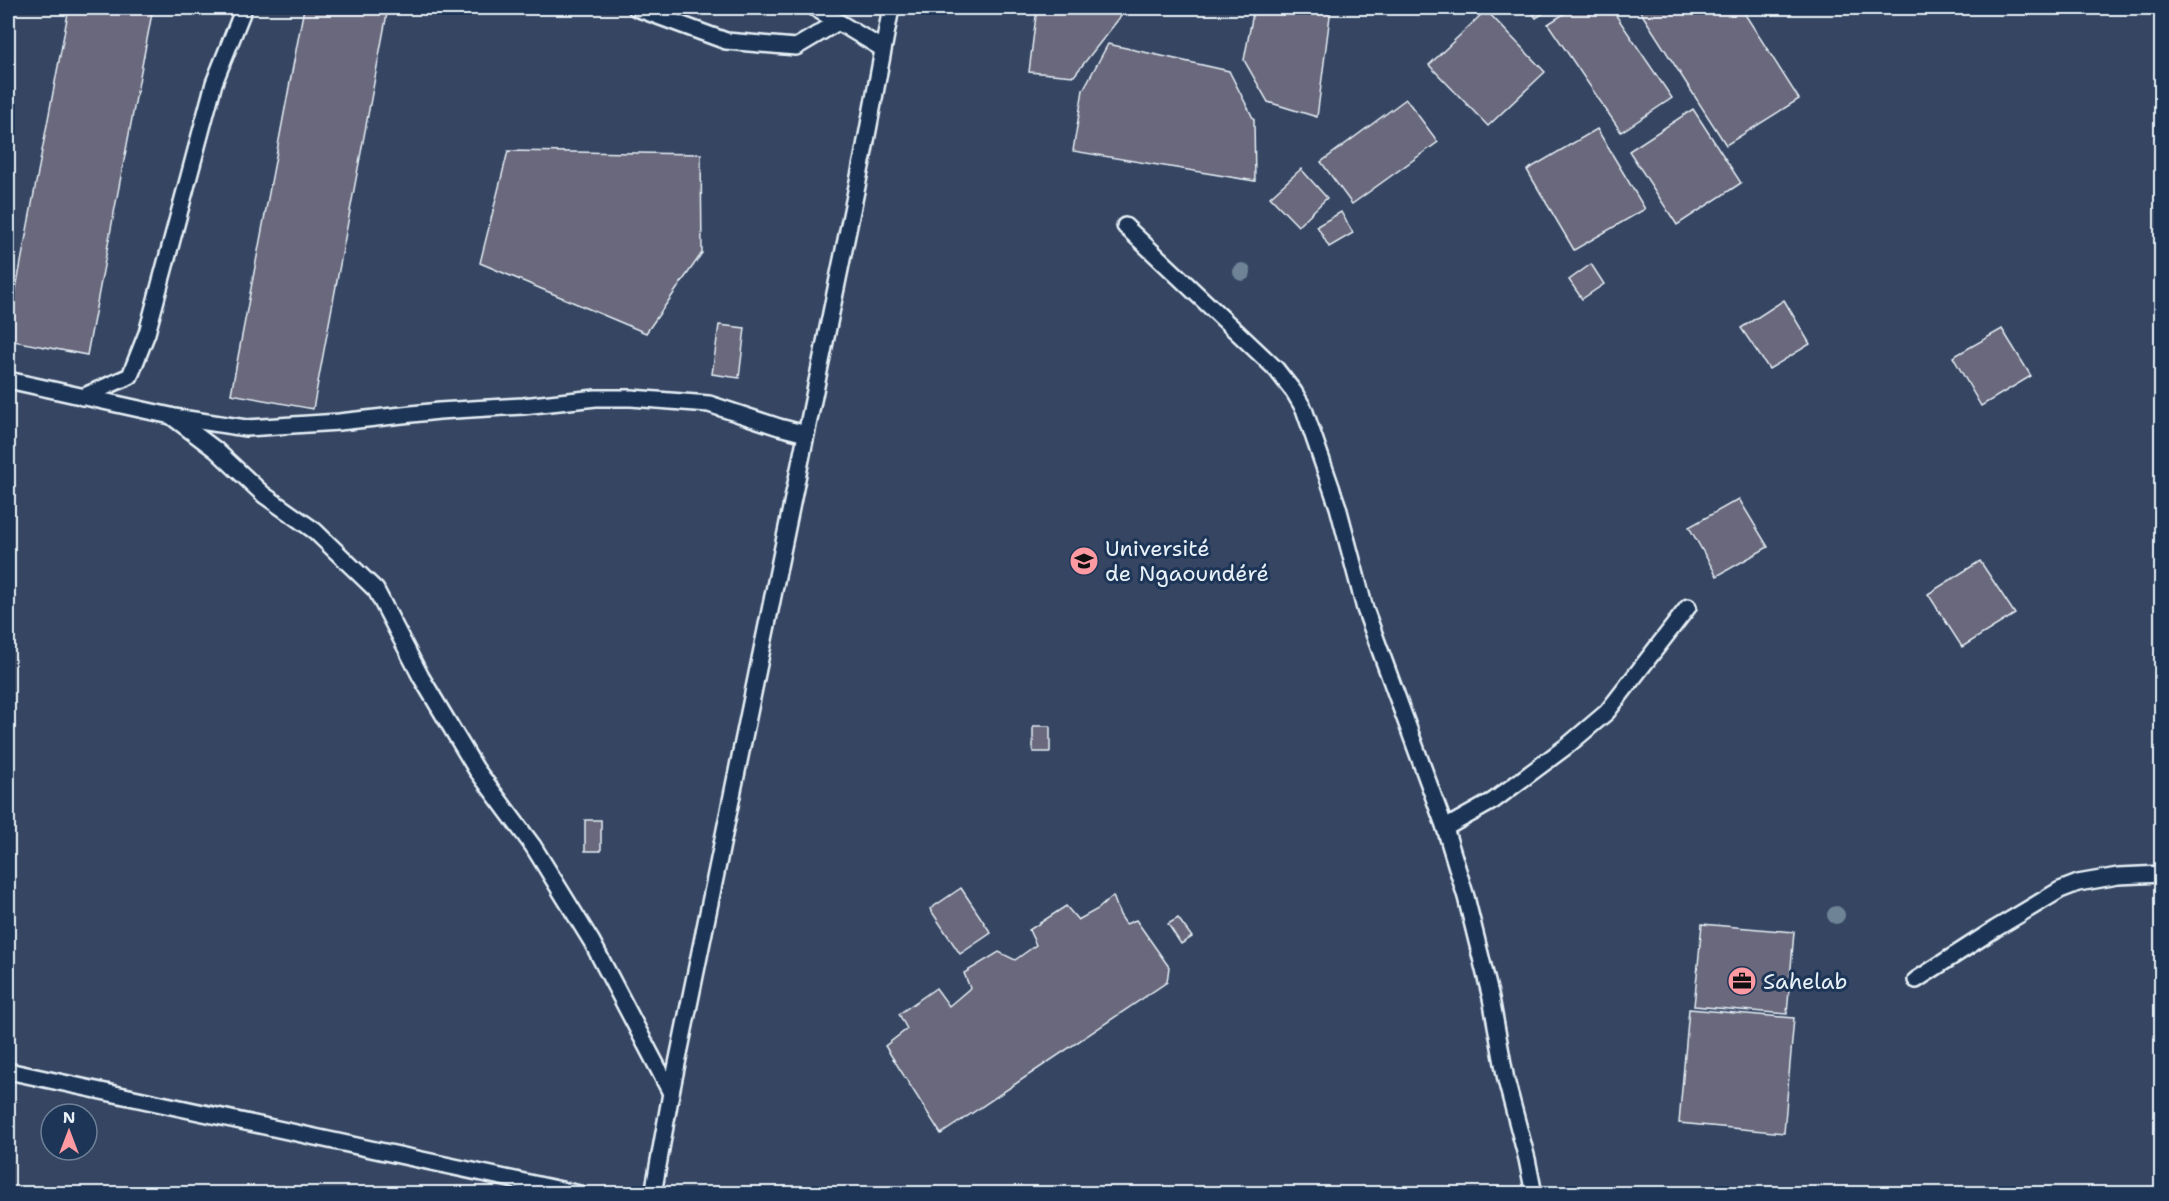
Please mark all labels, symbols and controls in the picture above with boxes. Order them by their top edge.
place label: Université de Ngaoundéré [1105,534,1269,588]
school or university icon: Université de Ngaoundéré [1068,545,1100,577]
office icon: Sahelab [1726,965,1758,997]
place label: Sahelab [1763,967,1848,996]
north arrow [39,1102,99,1162]
text: N [63,1107,75,1128]

